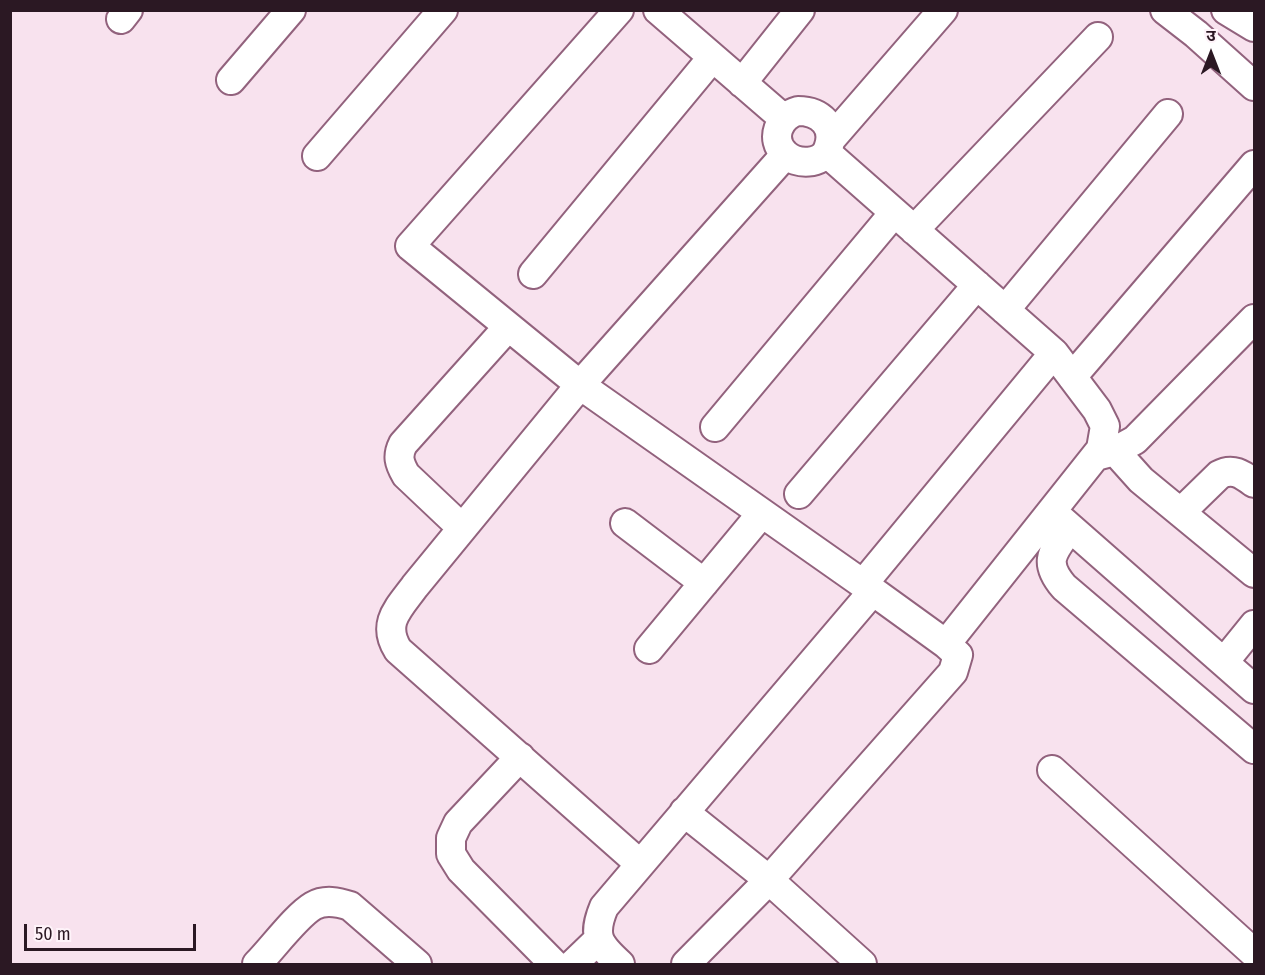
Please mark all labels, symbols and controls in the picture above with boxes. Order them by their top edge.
north arrow [1181,24,1241,84]
text: उ [1206,26,1216,45]
scale bar [27,912,200,950]
text: 50 m [35,923,71,945]

